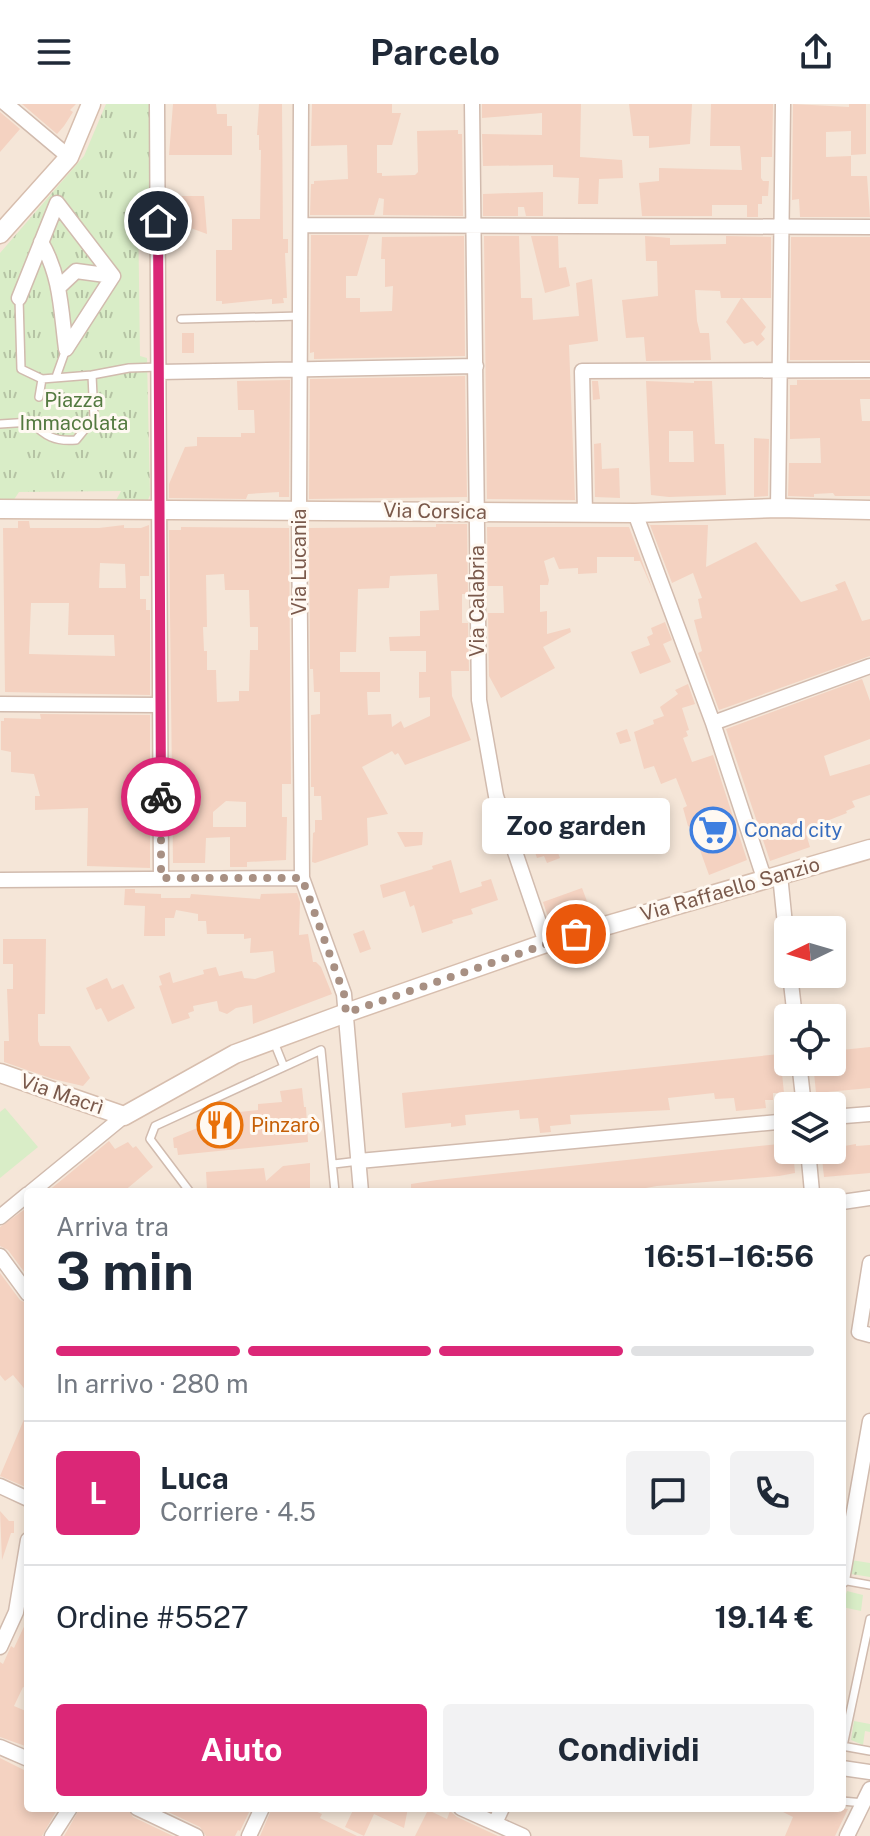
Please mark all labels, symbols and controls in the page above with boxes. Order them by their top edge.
icon: menu [32,30,76,74]
icon: share [794,30,838,74]
text: Parcelo [370,31,500,73]
pin [124,187,192,255]
icon: home [136,199,180,243]
park label: Piazza Immacolata [20,388,128,435]
street label: Via Corsica [383,498,487,524]
street label: Via Lucania [287,509,311,615]
street label: Via Calabria [465,545,489,657]
courier [121,757,201,837]
icon: bike [139,775,183,819]
callout: Zoo garden [482,798,670,854]
supermarket icon: Conad city [689,806,737,854]
text: Zoo garden [506,810,646,841]
place label: Conad city [744,818,843,842]
street label: Via Raffaello Sanzio [638,852,822,926]
pin [542,900,610,968]
icon: bag [554,912,598,956]
north arrow [774,916,846,988]
map controls [774,916,846,1164]
button: locate [774,1004,846,1076]
street label: Via Macrì [17,1069,107,1119]
button: layers [774,1092,846,1164]
restaurant icon: Pinzarò [196,1101,244,1149]
place label: Pinzarò [251,1113,320,1137]
text: Arriva tra [56,1211,169,1242]
text: 16:51–16:56 [644,1238,814,1274]
text: 3 min [56,1241,194,1302]
text: In arrivo · 280 m [56,1368,249,1399]
button: chat [626,1451,710,1535]
button: phone [730,1451,814,1535]
text: Luca [160,1460,229,1496]
text: L [89,1475,107,1511]
text: Corriere · 4.5 [160,1496,316,1527]
text: Ordine #5527 [56,1599,249,1635]
text: 19.14 € [714,1599,814,1635]
button: Aiuto [56,1704,427,1796]
button: Condividi [443,1704,814,1796]

